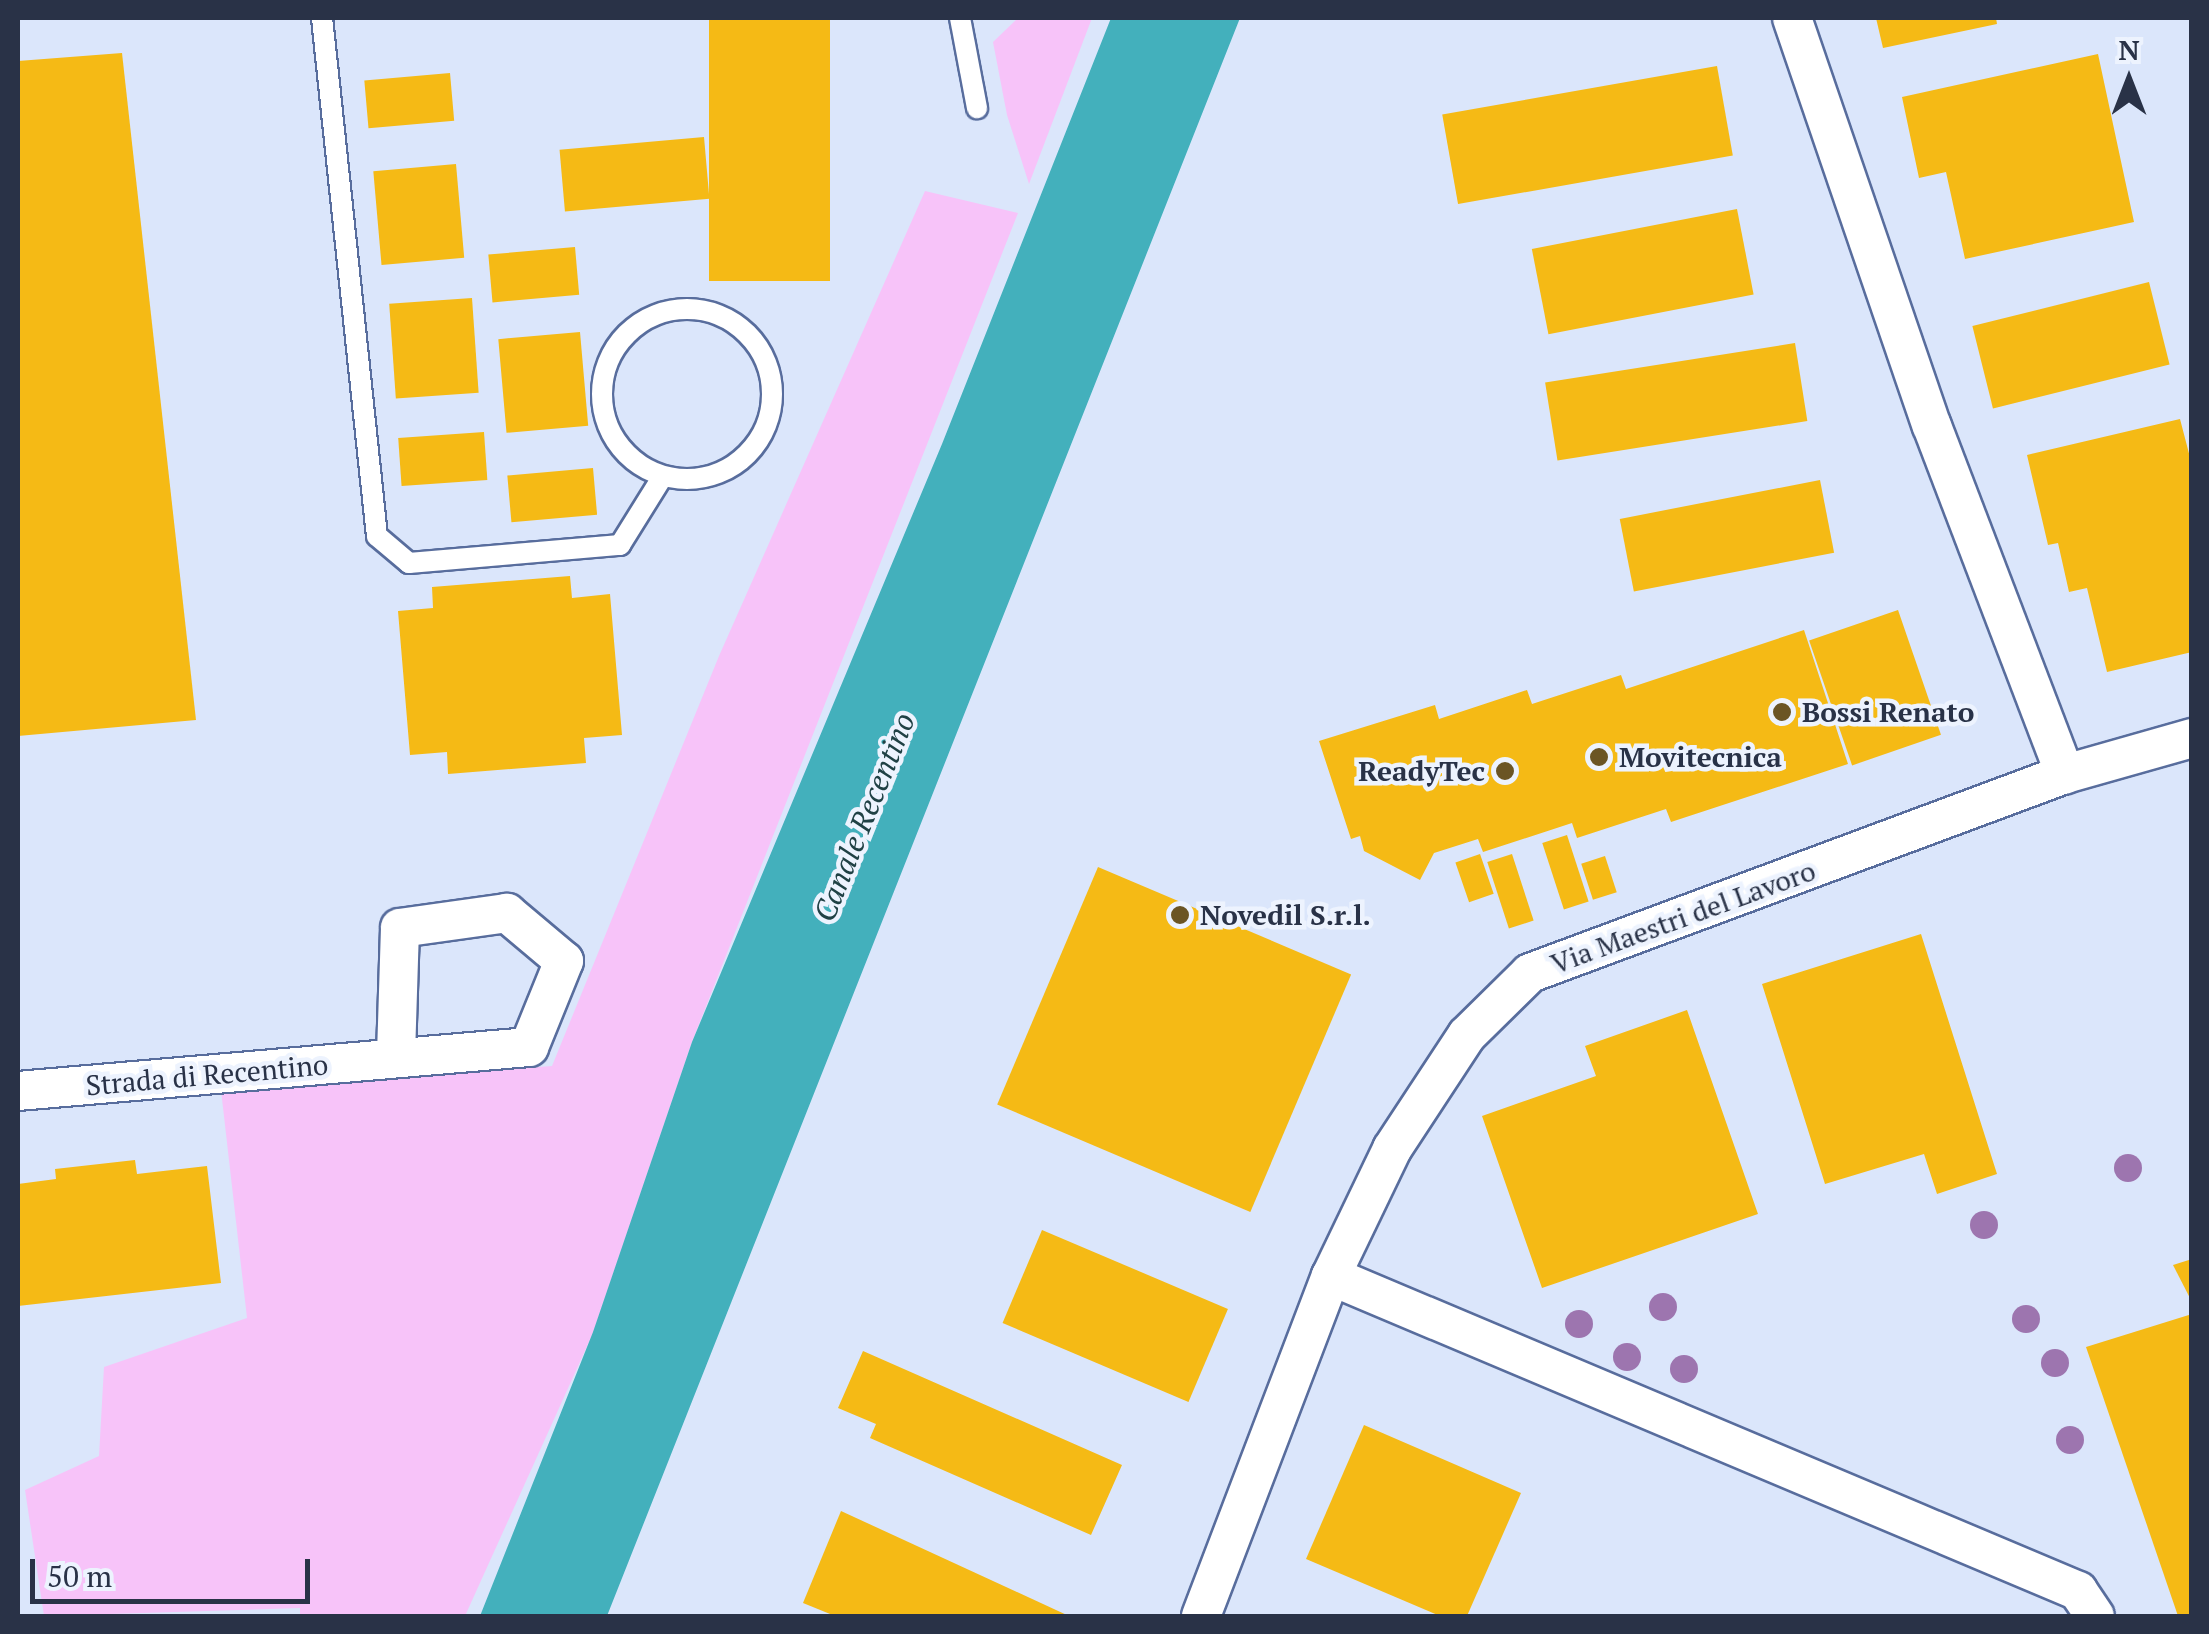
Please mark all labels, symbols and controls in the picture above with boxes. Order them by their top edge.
north arrow [2079,30,2179,130]
text: N [2118,31,2140,68]
place label: Bossi Renato [1802,695,1974,729]
marker: Bossi Renato [1771,701,1793,723]
water label: Canale Recentino [806,707,922,927]
place label: Movitecnica [1619,740,1782,774]
marker: Movitecnica [1588,746,1610,768]
place label: ReadyTec [1358,754,1485,788]
marker: ReadyTec [1494,760,1516,782]
street label: Via Maestri del Lavoro [1546,853,1820,981]
place label: Novedil S.r.l. [1200,898,1371,932]
marker: Novedil S.r.l. [1169,904,1191,926]
street label: Strada di Recentino [84,1048,330,1102]
scale bar [35,1539,315,1601]
text: 50 m [47,1556,112,1596]

